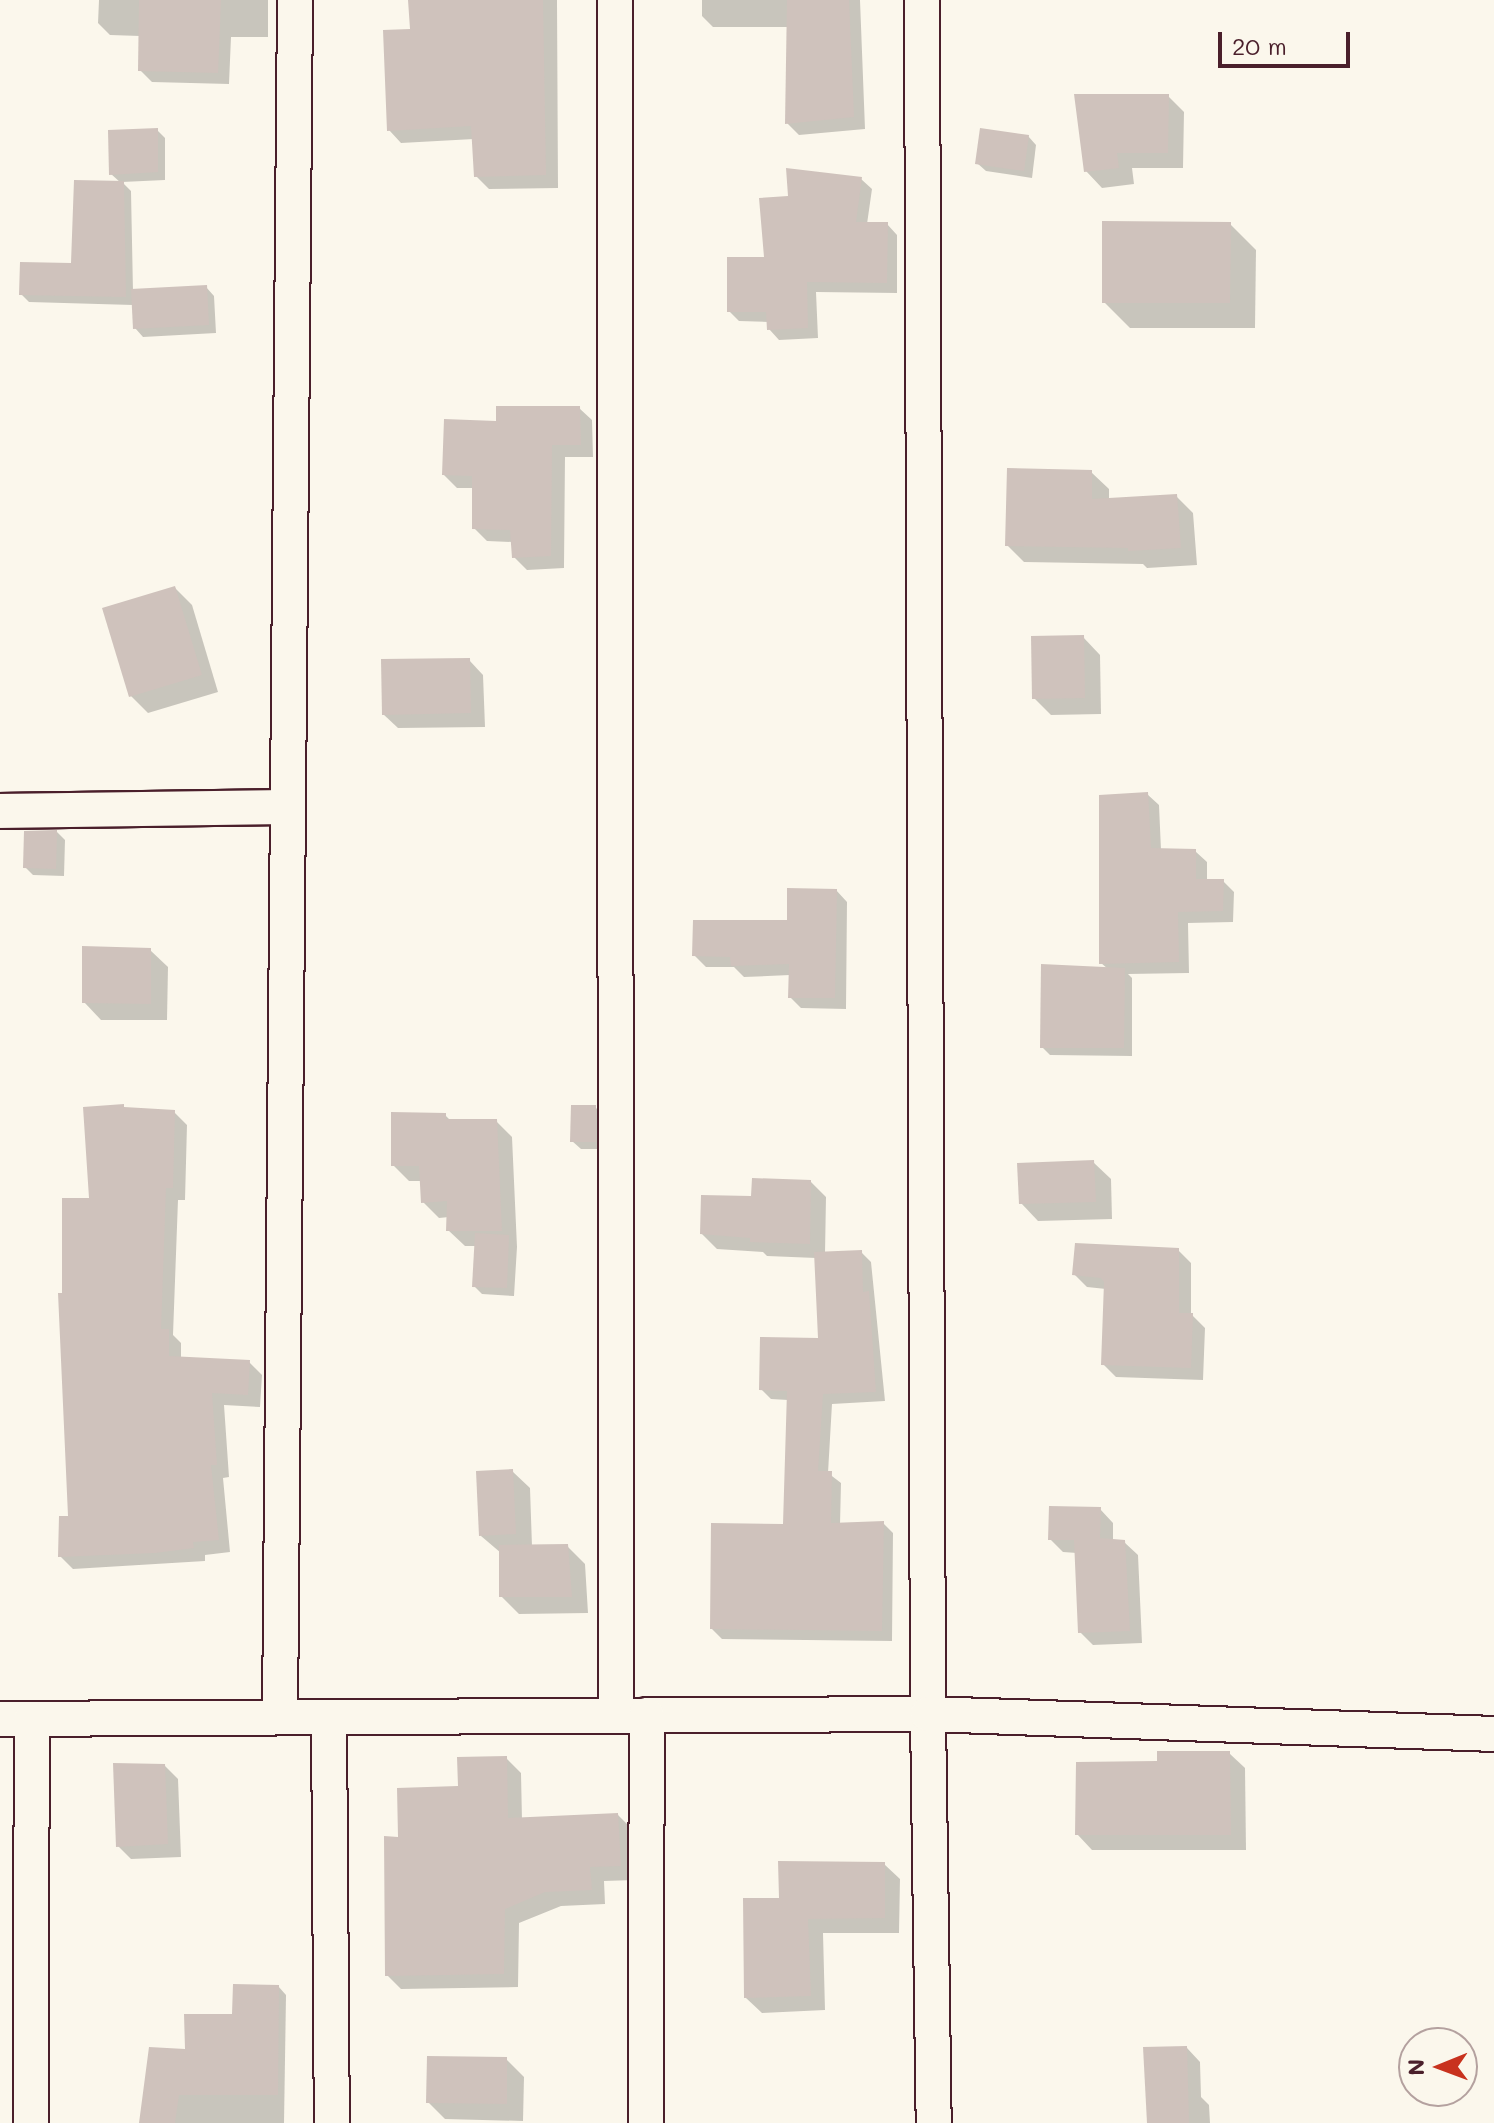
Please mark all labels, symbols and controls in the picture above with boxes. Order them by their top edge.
scale bar [1222,16,1354,66]
text: 20 m [1232,30,1287,61]
north arrow [1398,2027,1478,2107]
text: N [1401,2059,1430,2076]

